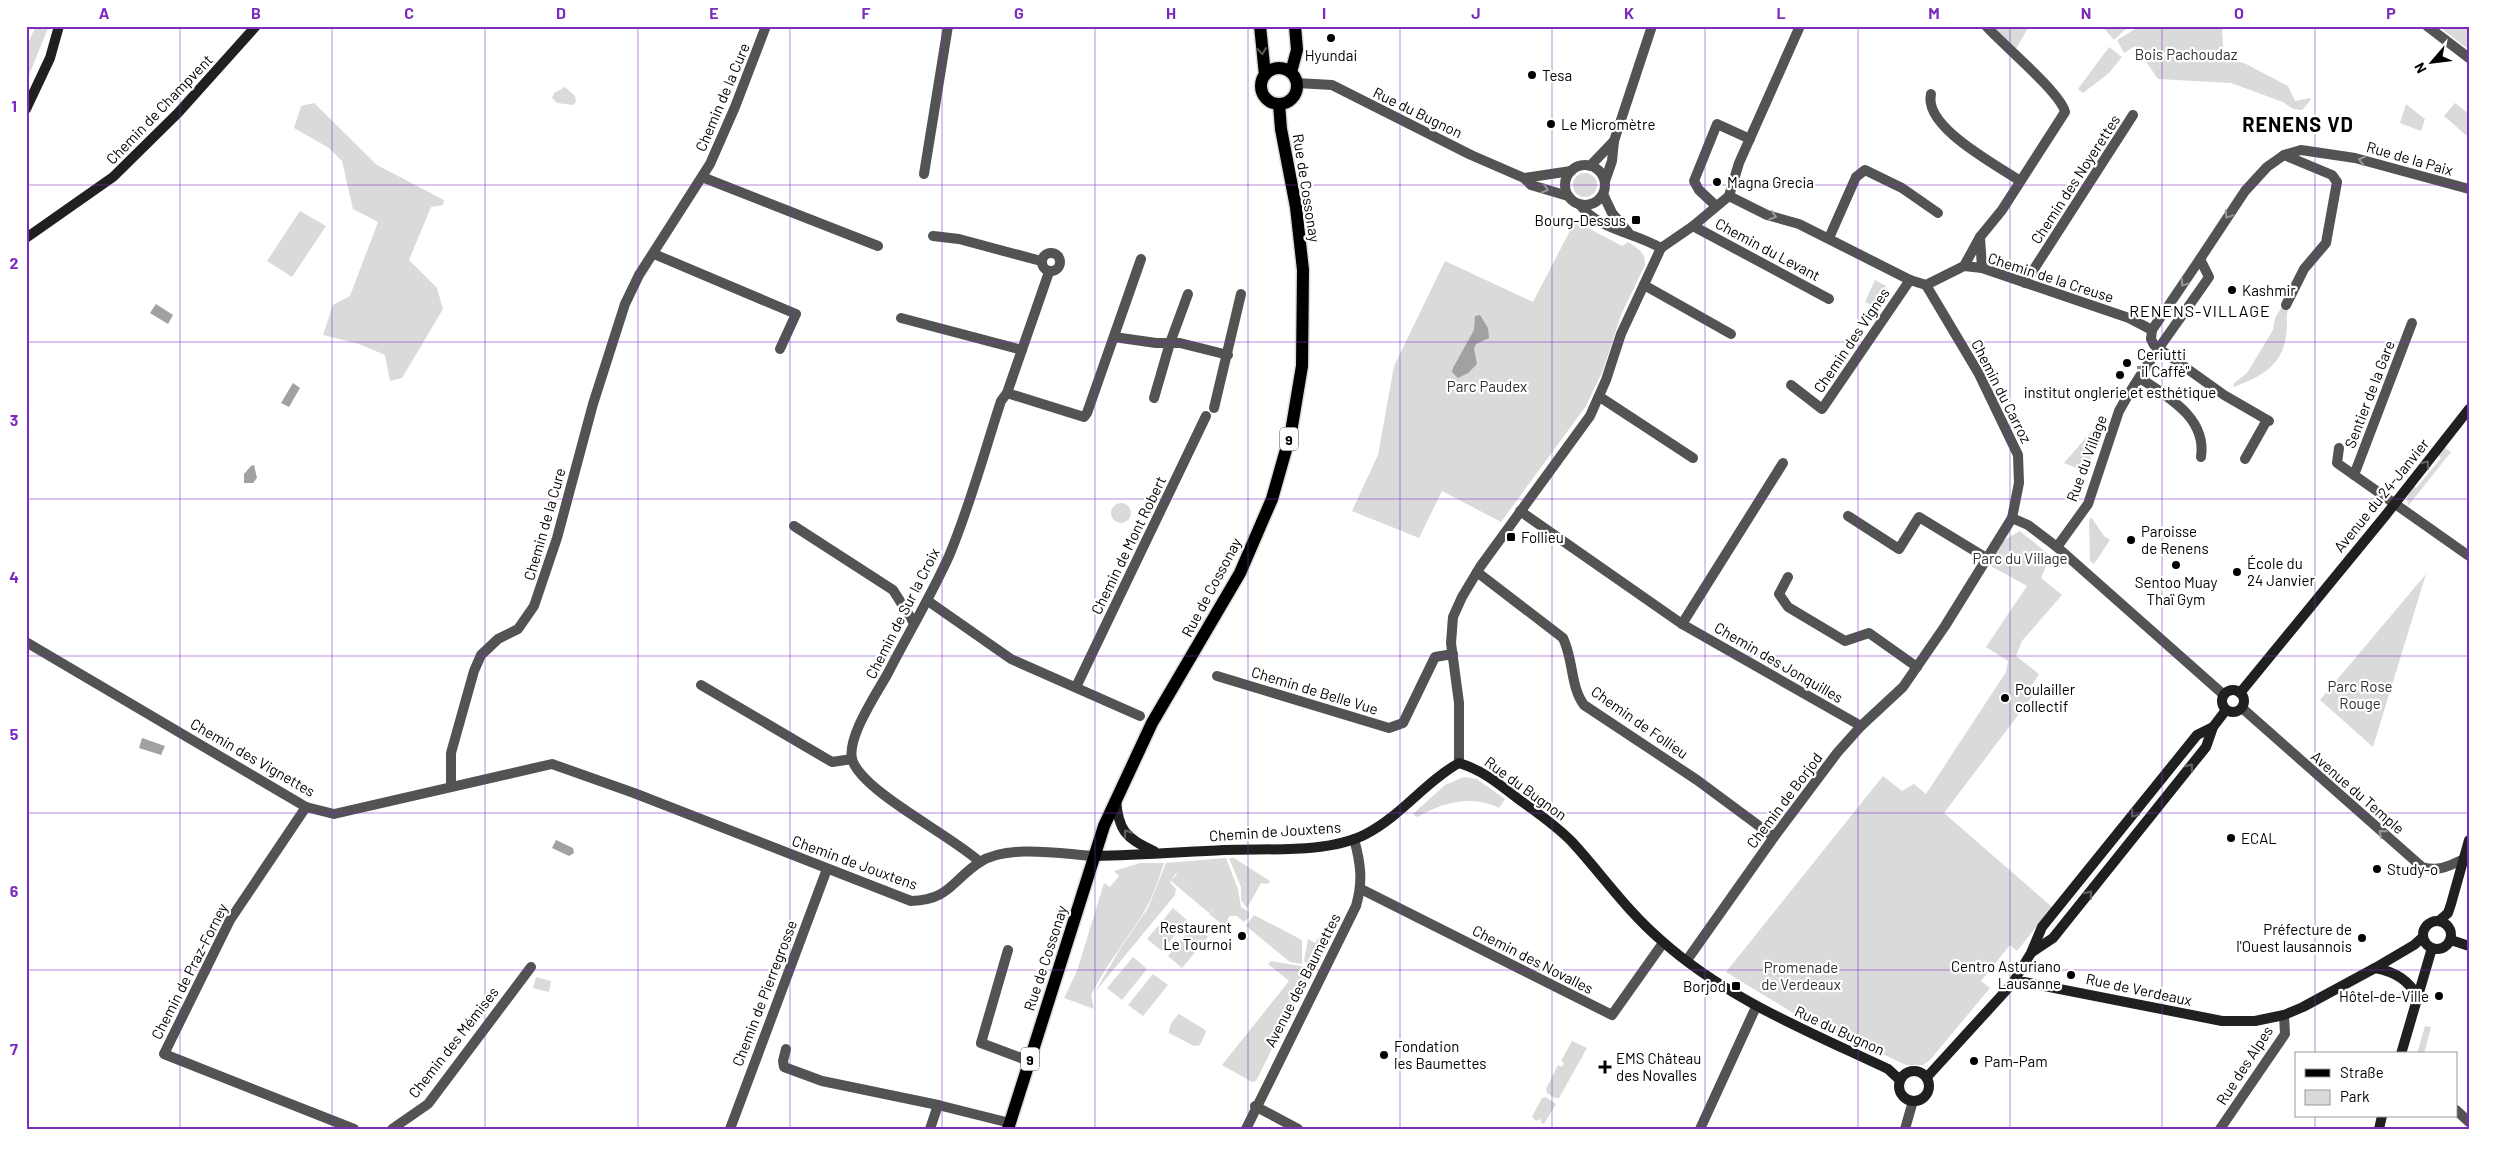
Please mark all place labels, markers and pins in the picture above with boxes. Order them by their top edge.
marker: Hyundai [1325,32,1337,44]
place label: Hyundai [1305,46,1357,64]
place label: Tesa [1542,66,1572,84]
marker: Tesa [1526,69,1538,81]
place label: Le Micromètre [1561,115,1655,133]
marker: Le Micromètre [1545,118,1557,130]
place label: Magna Grecia [1727,173,1814,191]
marker: Magna Grecia [1711,176,1723,188]
place label: Bourg-Dessus [1535,211,1626,229]
marker: Bourg-Dessus [1630,214,1642,226]
place label: Kashmir [2242,281,2296,299]
marker: Kashmir [2226,284,2238,296]
place label: Ceriutti "il Caffè" [2137,345,2190,380]
marker: Ceriutti "il Caffè" [2121,357,2133,369]
marker: institut onglerie et esthétique [2114,369,2126,381]
place label: institut onglerie et esthétique [2024,383,2216,401]
place label: Paroisse de Renens [2141,522,2209,557]
place label: Follieu [1521,528,1564,546]
marker: Follieu [1505,531,1517,543]
marker: Paroisse de Renens [2125,534,2137,546]
place label: École du 24 Janvier [2247,554,2316,589]
marker: Sentoo Muay Thaï Gym [2170,559,2182,571]
marker: École du 24 Janvier [2231,566,2243,578]
place label: Sentoo Muay Thaï Gym [2135,573,2217,608]
place label: Poulailler collectif [2015,680,2076,715]
marker: Poulailler collectif [1999,692,2011,704]
place label: ECAL [2241,829,2277,847]
marker: ECAL [2225,832,2237,844]
place label: Study-o [2387,860,2438,878]
marker: Study-o [2371,863,2383,875]
place label: Restaurent Le Tournoi [1160,918,1232,953]
place label: Préfecture de l'Ouest lausannois [2236,920,2352,955]
marker: Restaurent Le Tournoi [1236,930,1248,942]
marker: Préfecture de l'Ouest lausannois [2356,932,2368,944]
place label: Centro Asturiano Lausanne [1951,957,2061,992]
marker: Centro Asturiano Lausanne [2065,969,2077,981]
place label: Borjod [1683,977,1726,995]
marker: Borjod [1730,980,1742,992]
place label: Hôtel-de-Ville [2339,987,2429,1005]
marker: Hôtel-de-Ville [2433,990,2445,1002]
place label: Fondation les Baumettes [1394,1037,1487,1072]
marker: Fondation les Baumettes [1378,1049,1390,1061]
place label: EMS Château des Novalles [1616,1049,1701,1084]
place label: Pam-Pam [1984,1052,2048,1070]
marker: Pam-Pam [1968,1055,1980,1067]
marker: EMS Château des Novalles [1598,1060,1612,1074]

